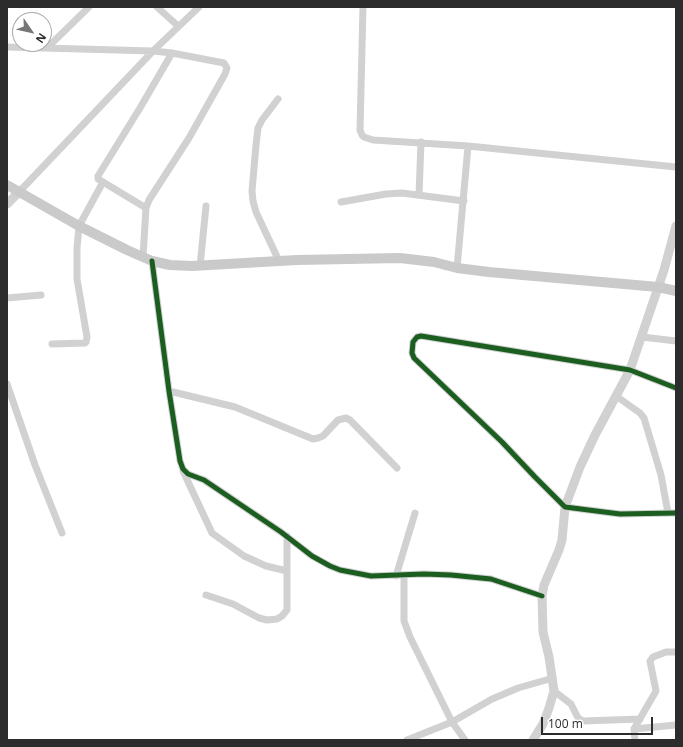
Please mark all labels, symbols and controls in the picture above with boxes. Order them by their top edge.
north arrow [12,12,52,52]
text: N [33,31,50,46]
scale bar [543,709,655,735]
text: 100 m [548,715,583,732]

